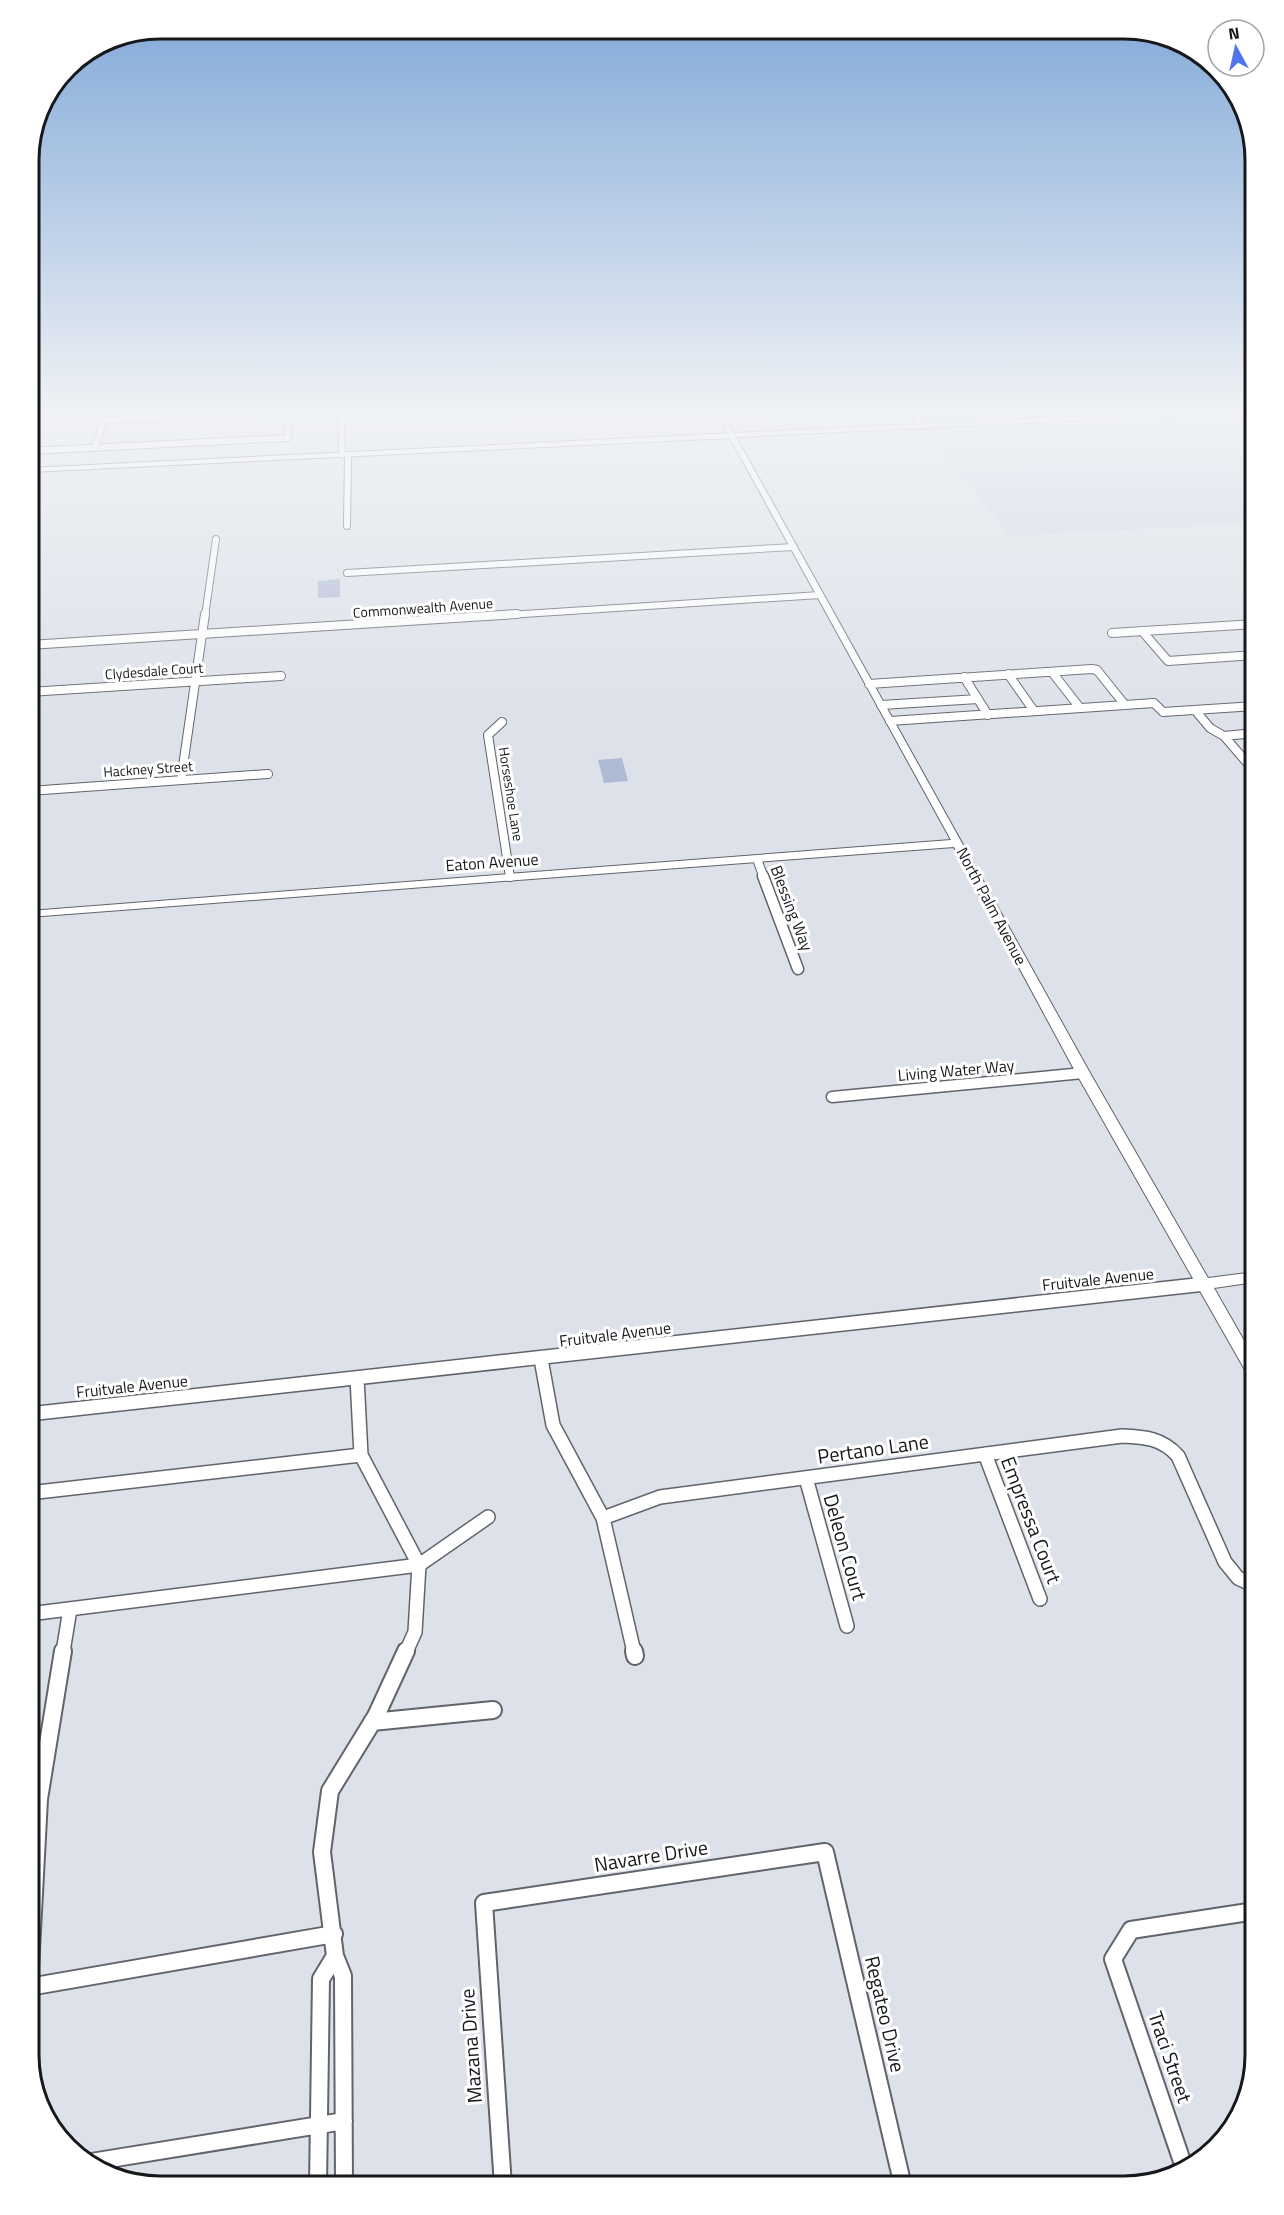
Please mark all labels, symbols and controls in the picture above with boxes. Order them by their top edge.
north arrow [1206,18,1266,78]
text: N [1227,20,1241,46]
street label: Commonwealth Avenue [352,592,494,623]
street label: Clydesdale Court [104,657,204,684]
street label: Horseshoe Lane [494,745,529,843]
street label: Hackney Street [103,755,194,782]
street label: North Palm Avenue [951,843,1033,969]
street label: Eaton Avenue [445,847,539,877]
street label: Blessing Way [765,862,819,955]
street label: Living Water Way [897,1053,1016,1087]
street label: Fruitvale Avenue [1041,1261,1155,1297]
street label: Fruitvale Avenue [558,1315,672,1353]
street label: Fruitvale Avenue [75,1368,189,1404]
street label: Pertano Lane [815,1425,931,1472]
street label: Empressa Court [993,1452,1070,1588]
street label: Deleon Court [816,1490,875,1604]
street label: Navarre Drive [592,1831,710,1880]
street label: Regateo Drive [857,1953,914,2075]
street label: Mazana Drive [451,1988,490,2104]
street label: Traci Street [1140,2007,1201,2107]

